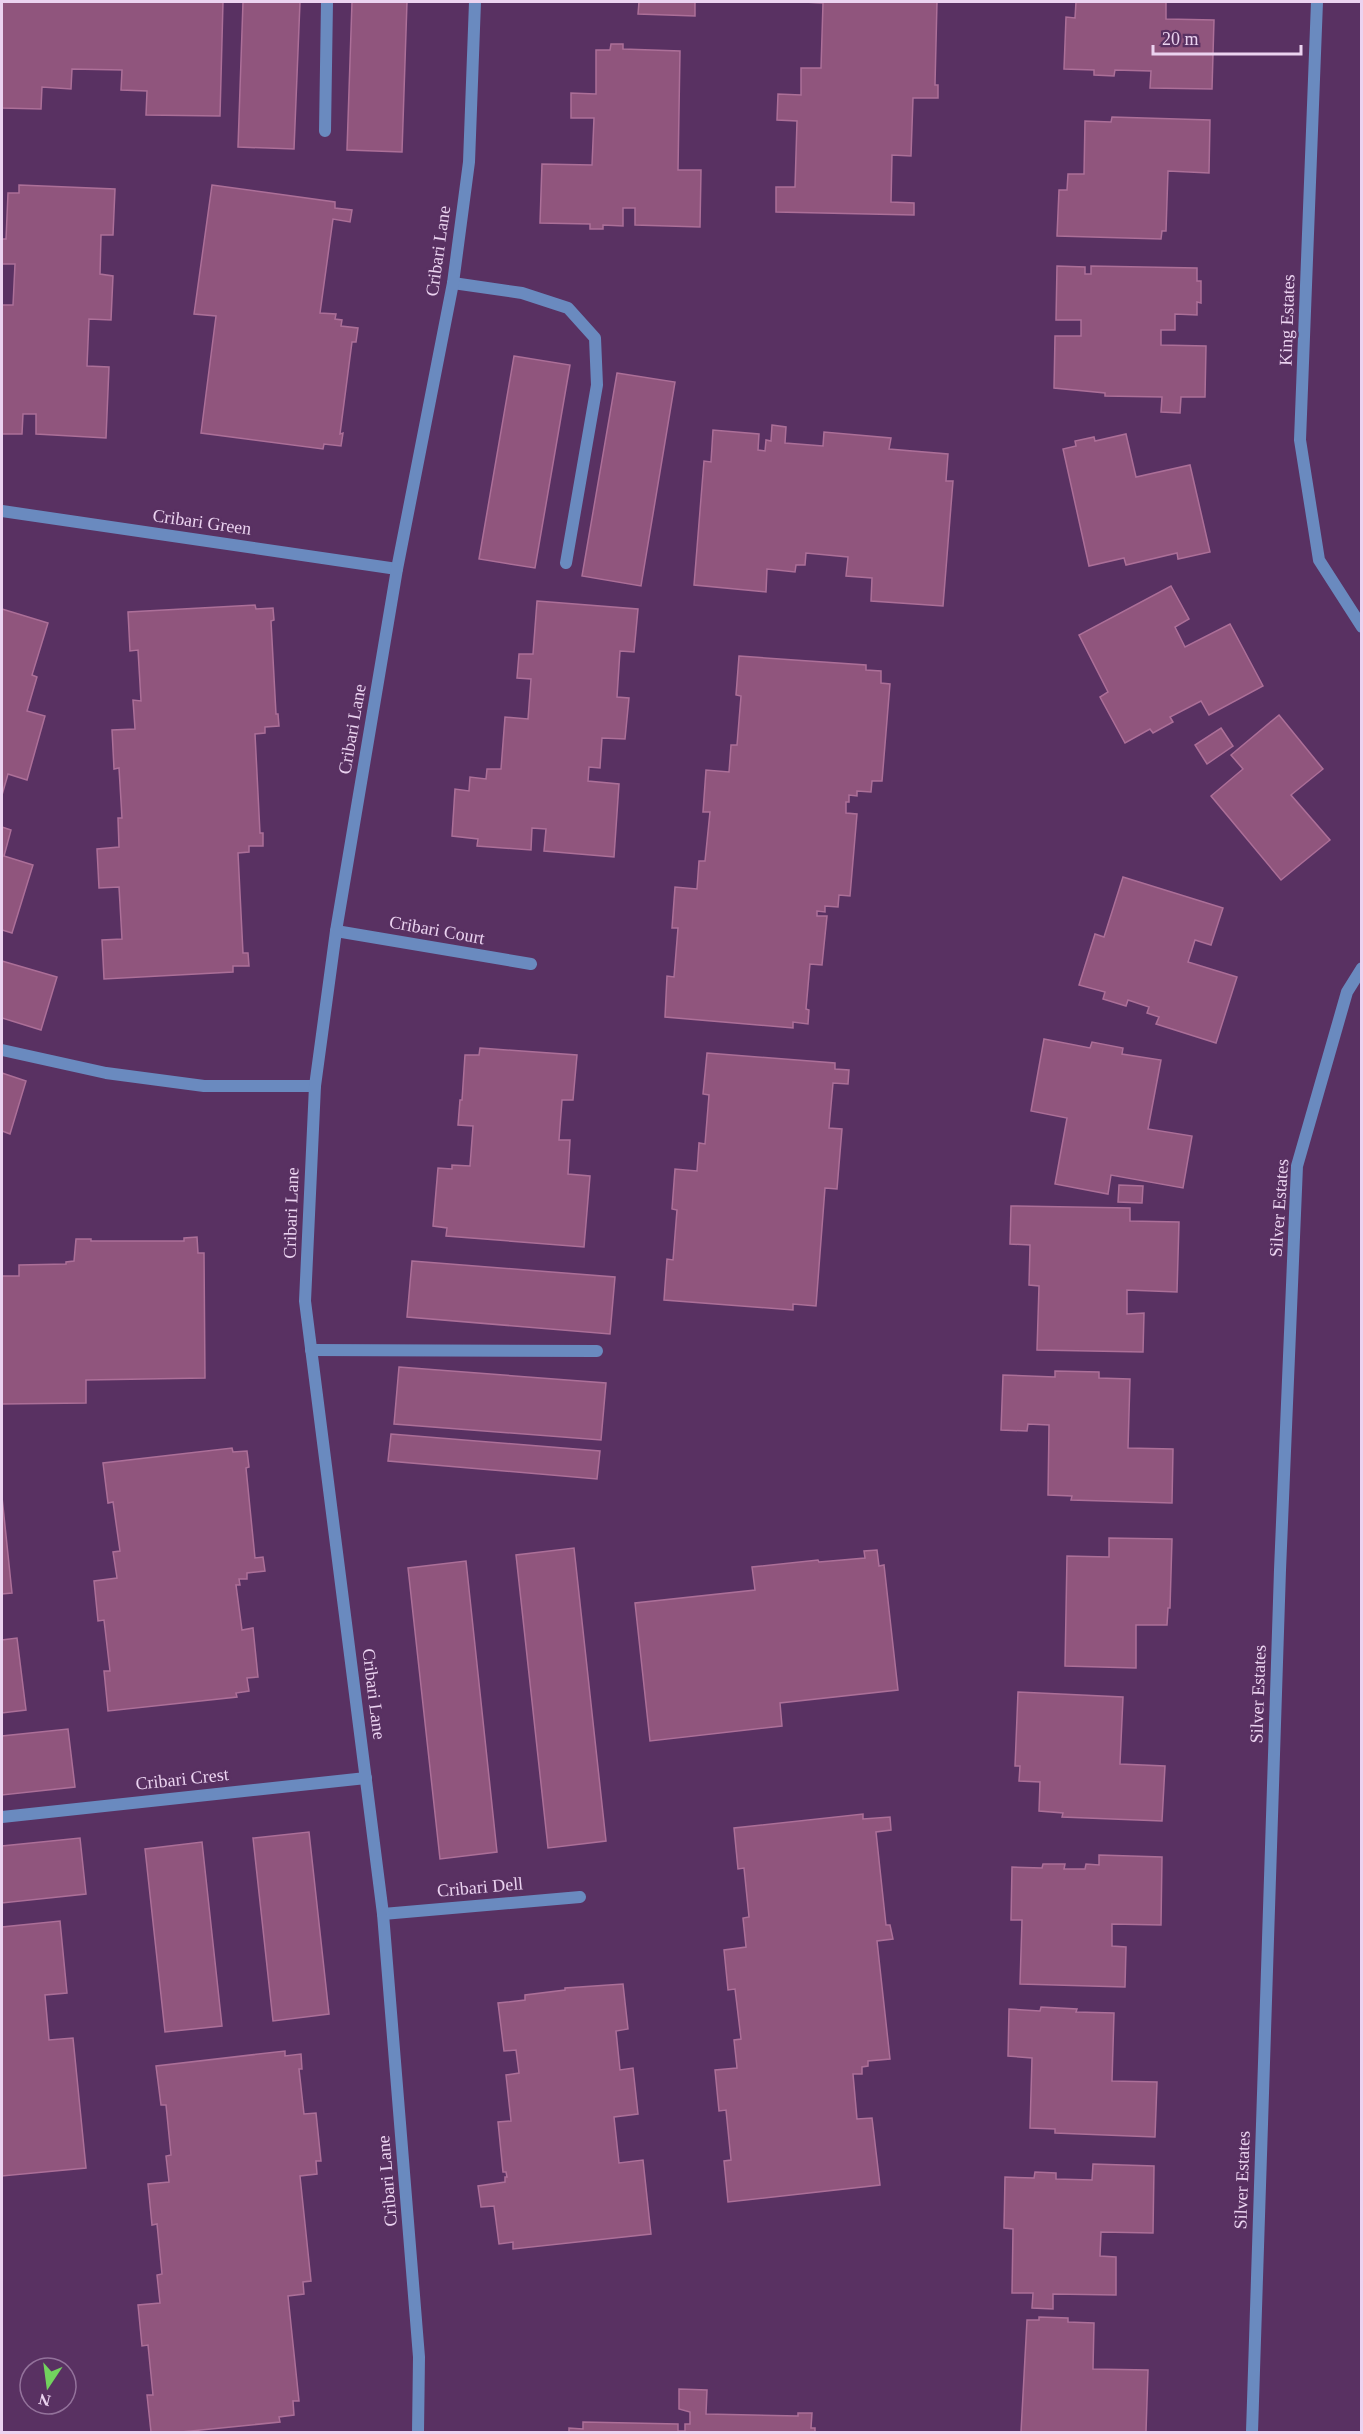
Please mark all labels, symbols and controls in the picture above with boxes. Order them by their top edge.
scale bar [1153,18,1302,56]
text: 20 m [1162,29,1199,49]
street label: Cribari Lane [422,204,454,298]
street label: King Estates [1275,274,1299,366]
street label: Cribari Green [151,505,253,539]
street label: Cribari Lane [334,682,370,776]
street label: Cribari Court [388,912,486,948]
street label: Silver Estates [1266,1158,1292,1258]
street label: Cribari Lane [279,1167,303,1259]
street label: Silver Estates [1246,1644,1270,1744]
street label: Cribari Lane [359,1647,389,1741]
street label: Cribari Crest [134,1764,230,1794]
street label: Cribari Dell [436,1873,524,1901]
street label: Silver Estates [1230,2130,1254,2230]
street label: Cribari Lane [373,2135,401,2227]
north arrow [18,2356,78,2416]
text: N [37,2390,52,2410]

